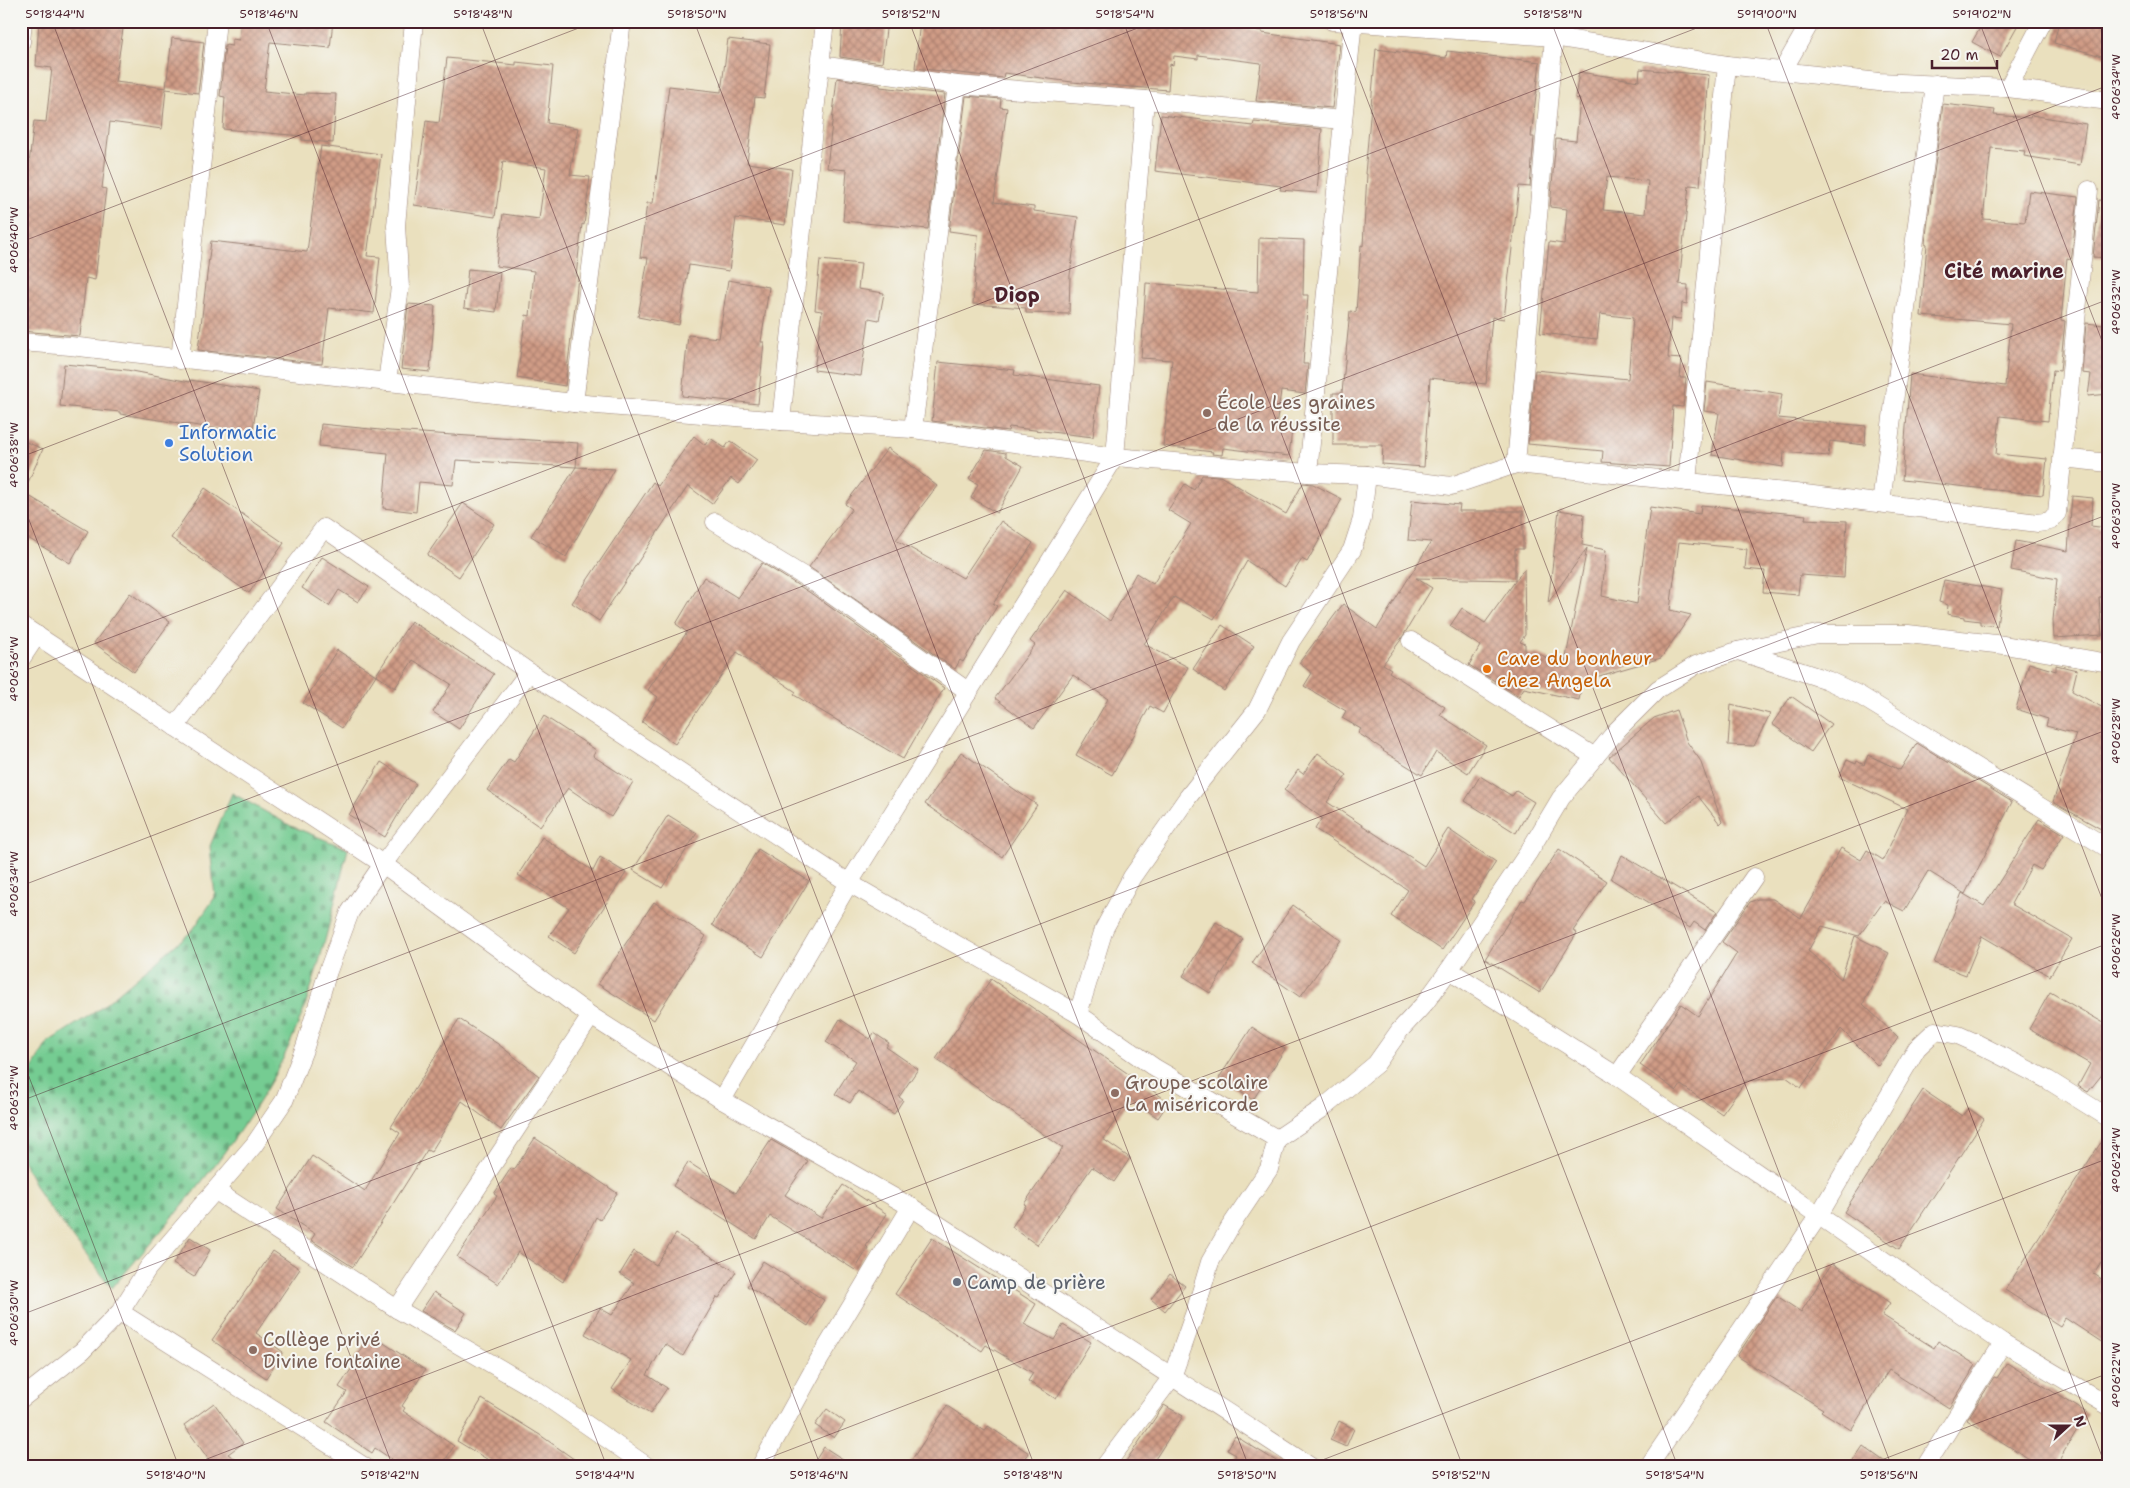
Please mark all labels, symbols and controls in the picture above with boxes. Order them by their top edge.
text: 5°18'44"N [25,6,85,22]
text: 5°18'46"N [240,6,298,22]
text: 5°18'48"N [453,6,513,22]
text: 5°18'50"N [667,6,727,22]
text: 5°18'52"N [882,6,940,22]
text: 5°18'54"N [1096,6,1154,22]
text: 5°18'56"N [1310,6,1368,22]
text: 5°18'58"N [1524,6,1582,22]
text: 5°19'00"N [1737,6,1797,22]
text: 5°19'02"N [1952,6,2012,22]
scale bar [1932,38,1998,70]
text: 20 m [1940,45,1979,65]
text: 4°06'34"W [2108,54,2124,120]
text: 4°06'40"W [6,207,22,273]
district label: Cité marine [1944,258,2064,284]
text: 4°06'32"W [2108,269,2124,335]
district label: Diop [994,282,1040,308]
place label: École Les graines de la réussite [1217,389,1376,437]
marker: École Les graines de la réussite [1201,407,1213,419]
place label: Informatic Solution [179,420,277,467]
text: 4°06'38"W [6,422,22,488]
marker: Informatic Solution [163,437,175,449]
text: 4°06'30"W [2108,483,2124,549]
text: 4°06'36"W [6,636,22,702]
place label: Cave du bonheur chez Angela [1497,646,1652,693]
marker: Cave du bonheur chez Angela [1481,663,1493,675]
text: 4°06'28"W [2108,698,2124,764]
text: 4°06'34"W [6,851,22,917]
text: 4°06'26"W [2108,913,2124,979]
text: 4°06'32"W [6,1065,22,1131]
place label: Groupe scolaire La miséricorde [1125,1070,1269,1117]
marker: Groupe scolaire La miséricorde [1109,1087,1121,1099]
text: 4°06'24"W [2108,1127,2124,1193]
place label: Camp de prière [967,1270,1106,1295]
marker: Camp de prière [951,1276,963,1288]
text: 4°06'30"W [6,1280,22,1346]
place label: Collège privé Divine fontaine [263,1327,401,1374]
text: 4°06'22"W [2108,1342,2124,1408]
marker: Collège privé Divine fontaine [247,1344,259,1356]
north arrow [2042,1400,2092,1450]
text: N [2070,1413,2091,1430]
text: 5°18'40"N [146,1467,206,1483]
text: 5°18'42"N [361,1467,419,1483]
text: 5°18'44"N [575,1467,635,1483]
text: 5°18'46"N [790,1467,848,1483]
text: 5°18'48"N [1003,1467,1063,1483]
text: 5°18'50"N [1217,1467,1277,1483]
text: 5°18'52"N [1432,1467,1490,1483]
text: 5°18'54"N [1646,1467,1704,1483]
text: 5°18'56"N [1860,1467,1918,1483]

